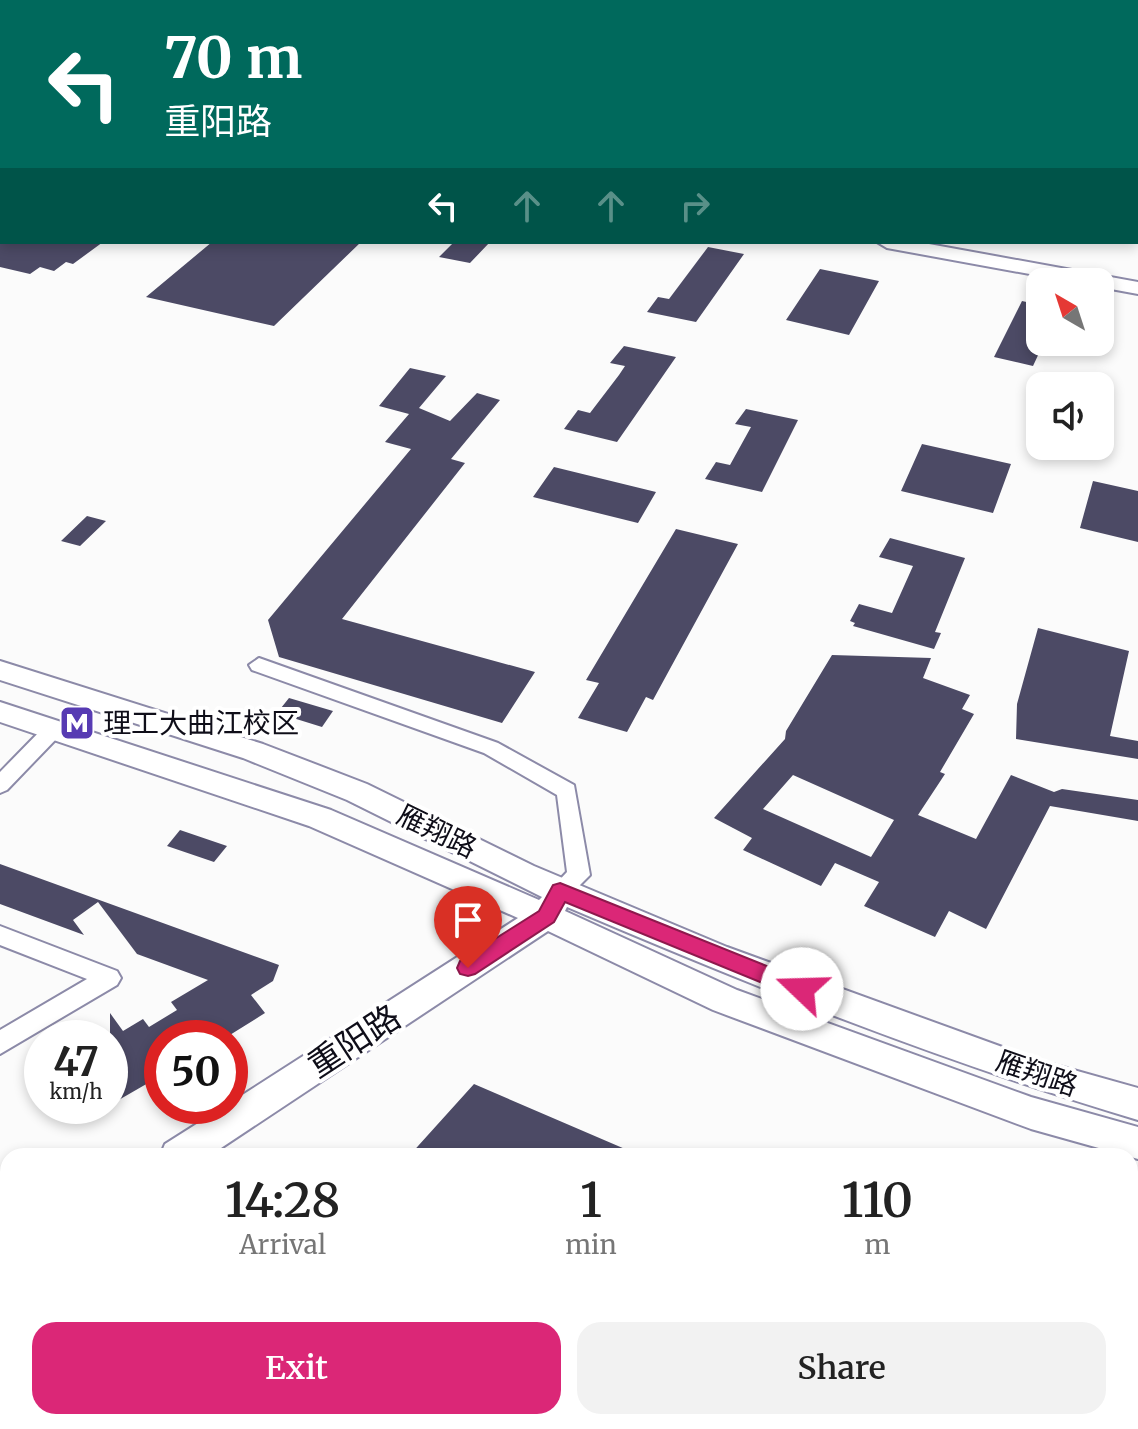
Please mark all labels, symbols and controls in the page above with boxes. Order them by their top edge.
text: 70 m [164,23,302,93]
icon: left [32,32,136,136]
text: 重阳路 [164,99,272,144]
icon: left [421,184,465,228]
icon: ahead [505,184,549,228]
icon: ahead [589,184,633,228]
icon: right [673,184,717,228]
north arrow [1026,268,1114,356]
map controls [1026,268,1114,460]
button: sound [1026,372,1114,460]
metro station icon: 理工大曲江校区 [58,704,96,742]
place label: 理工大曲江校区 [103,705,299,741]
street label: 雁翔路 [391,796,483,866]
pin [434,886,502,968]
icon: arrive [446,898,490,942]
position arrow [760,947,844,1031]
street label: 重阳路 [300,996,408,1086]
speed limit sign: 50 [144,1020,248,1124]
text: 47 [53,1037,99,1087]
street label: 雁翔路 [991,1042,1083,1104]
text: km/h [50,1079,102,1104]
text: 14:28 [225,1170,340,1230]
text: 1 [580,1170,602,1230]
text: 110 [842,1170,913,1230]
text: Arrival [239,1228,326,1261]
text: min [565,1228,617,1261]
text: m [864,1228,890,1261]
button: Exit [32,1322,561,1414]
button: Share [577,1322,1106,1414]

